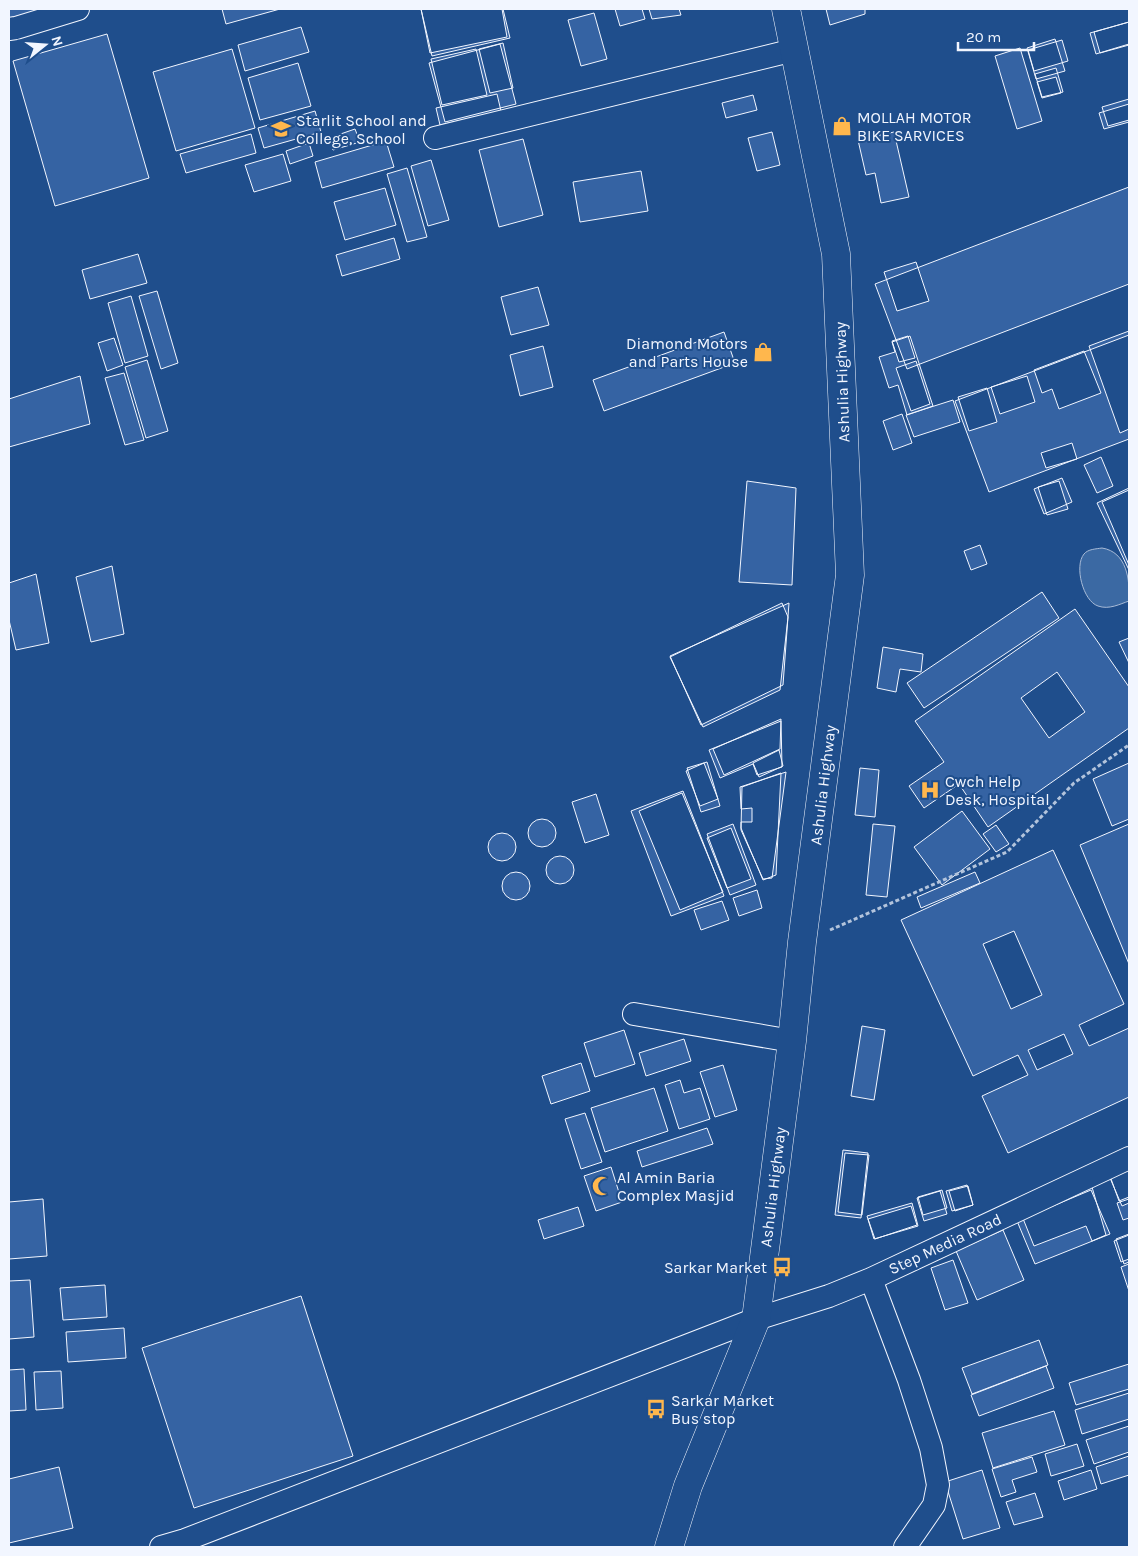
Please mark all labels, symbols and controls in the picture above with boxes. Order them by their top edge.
north arrow [20,20,70,70]
scale bar [958,20,1034,52]
text: 20 m [966,28,1001,46]
text: N [47,34,67,49]
place label: MOLLAH MOTOR BIKE SARVICES [857,108,972,145]
place label: Starlit School and College, School [296,111,427,148]
shop icon: MOLLAH MOTOR BIKE SARVICES [831,115,853,137]
school or university icon: Starlit School and College, School [270,118,292,140]
street label: Ashulia Highway [830,321,854,443]
place label: Diamond Motors and Parts House [626,334,748,371]
shop icon: Diamond Motors and Parts House [752,341,774,363]
street label: Ashulia Highway [806,723,840,846]
place label: Cwch Help Desk, Hospital [945,772,1050,809]
hospital icon: Cwch Help Desk, Hospital [919,779,941,801]
street label: Ashulia Highway [756,1125,790,1248]
place label: Al Amin Baria Complex Masjid [617,1168,735,1205]
mosque icon: Al Amin Baria Complex Masjid [591,1175,613,1197]
street label: Step Media Road [885,1210,1005,1278]
bus stop icon: Sarkar Market [771,1256,793,1278]
place label: Sarkar Market [664,1258,767,1277]
place label: Sarkar Market Bus stop [671,1391,774,1428]
bus stop icon: Sarkar Market Bus stop [645,1398,667,1420]

